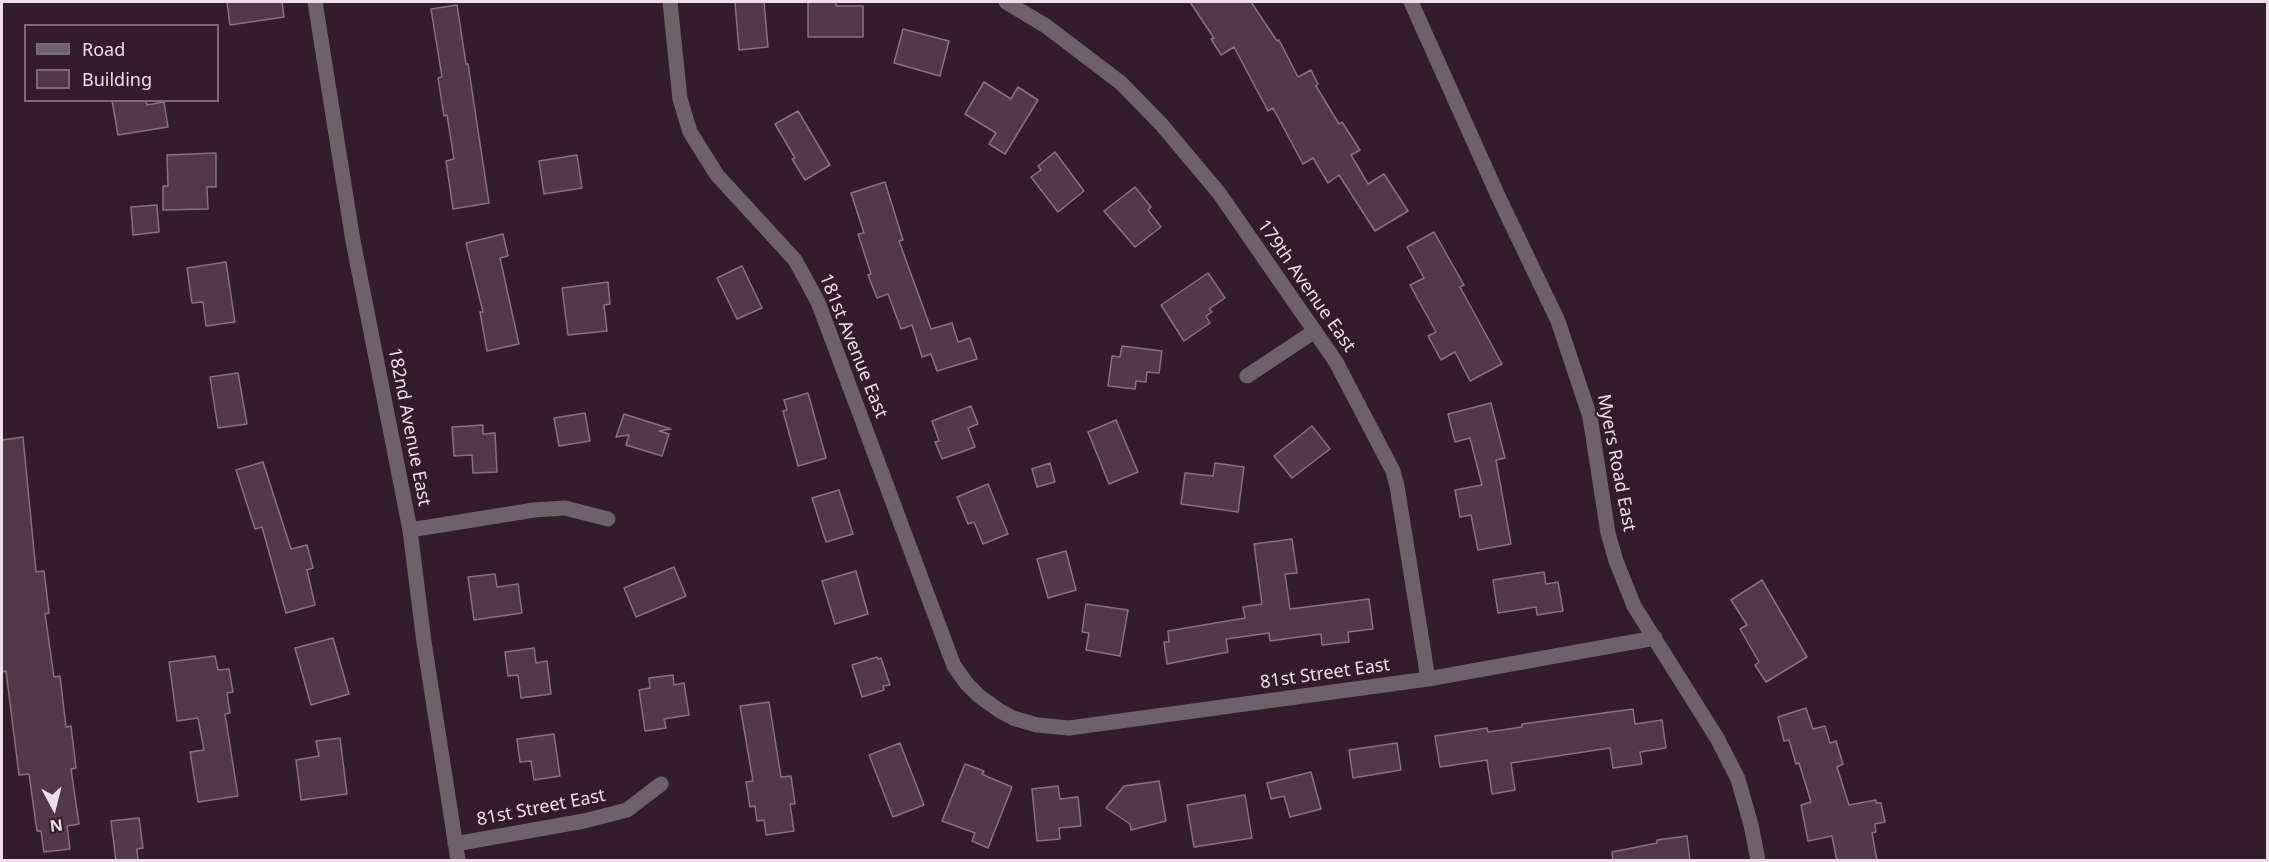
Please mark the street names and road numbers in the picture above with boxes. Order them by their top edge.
street label: 179th Avenue East [1252,216,1360,356]
street label: 181st Avenue East [814,271,892,421]
street label: 182nd Avenue East [383,346,435,508]
street label: Myers Road East [1592,392,1640,534]
street label: 81st Street East [1259,654,1391,694]
street label: 81st Street East [475,785,607,831]

